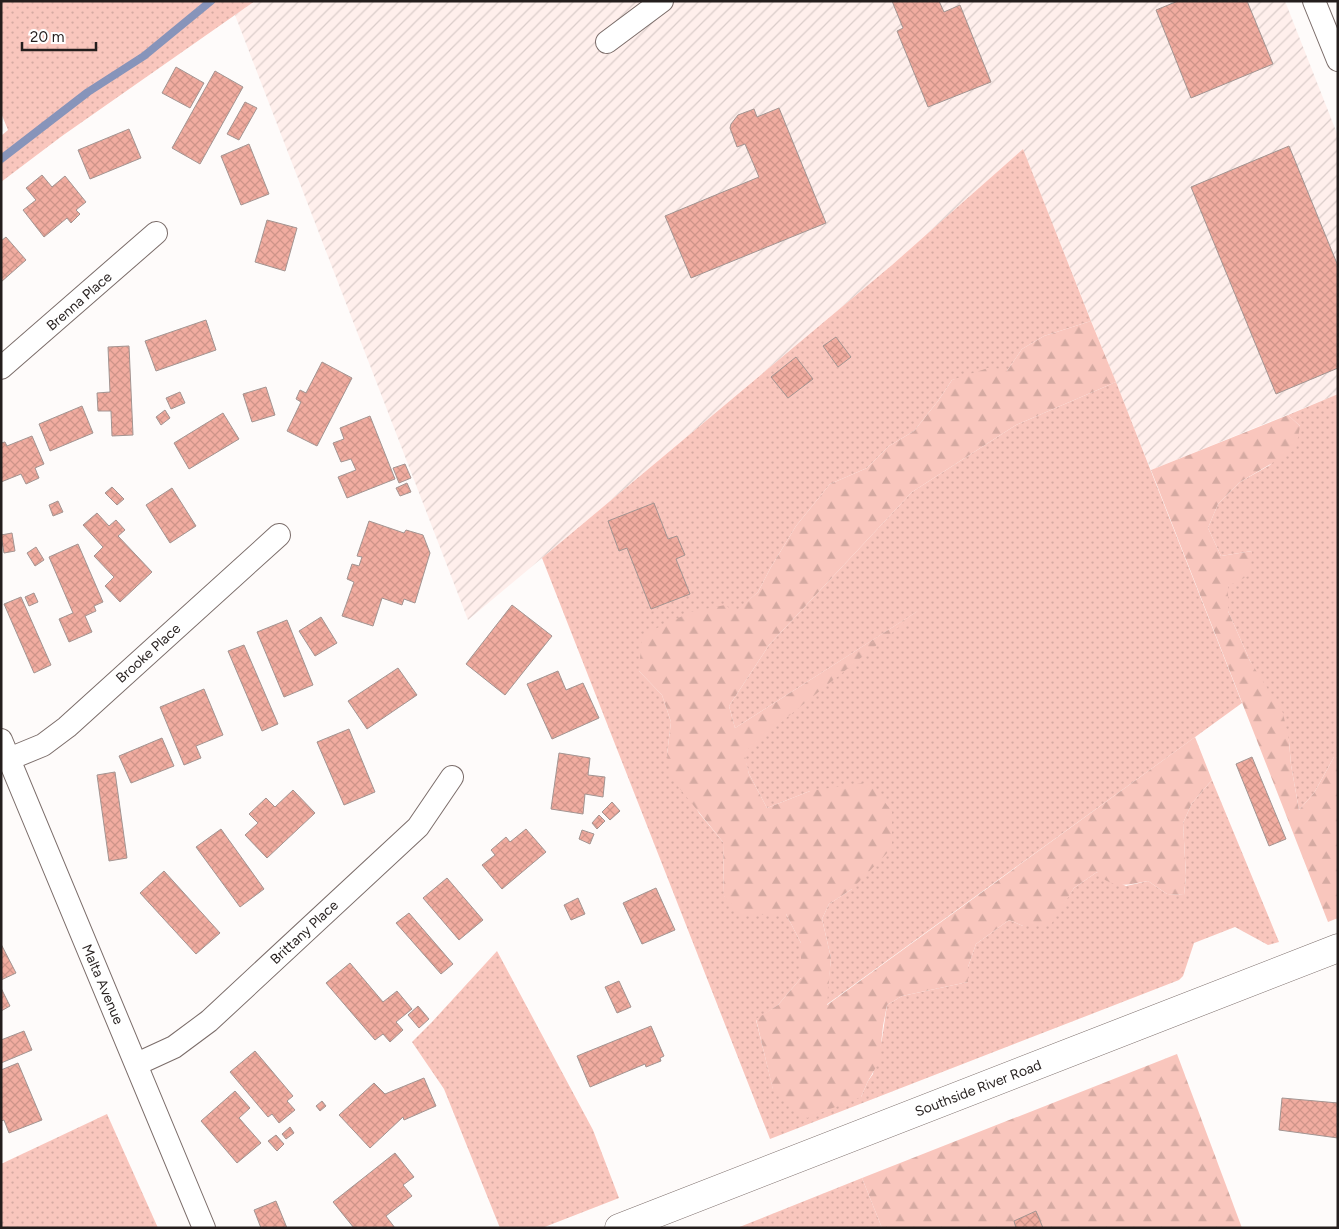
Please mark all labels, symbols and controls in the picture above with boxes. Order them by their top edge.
scale bar [22,20,96,52]
text: 20 m [30,28,64,46]
street label: Brenna Place [43,268,116,334]
street label: Brooke Place [113,620,184,687]
street label: Brittany Place [267,896,342,968]
street label: Malta Avenue [78,942,127,1027]
street label: Southside River Road [913,1057,1044,1120]

